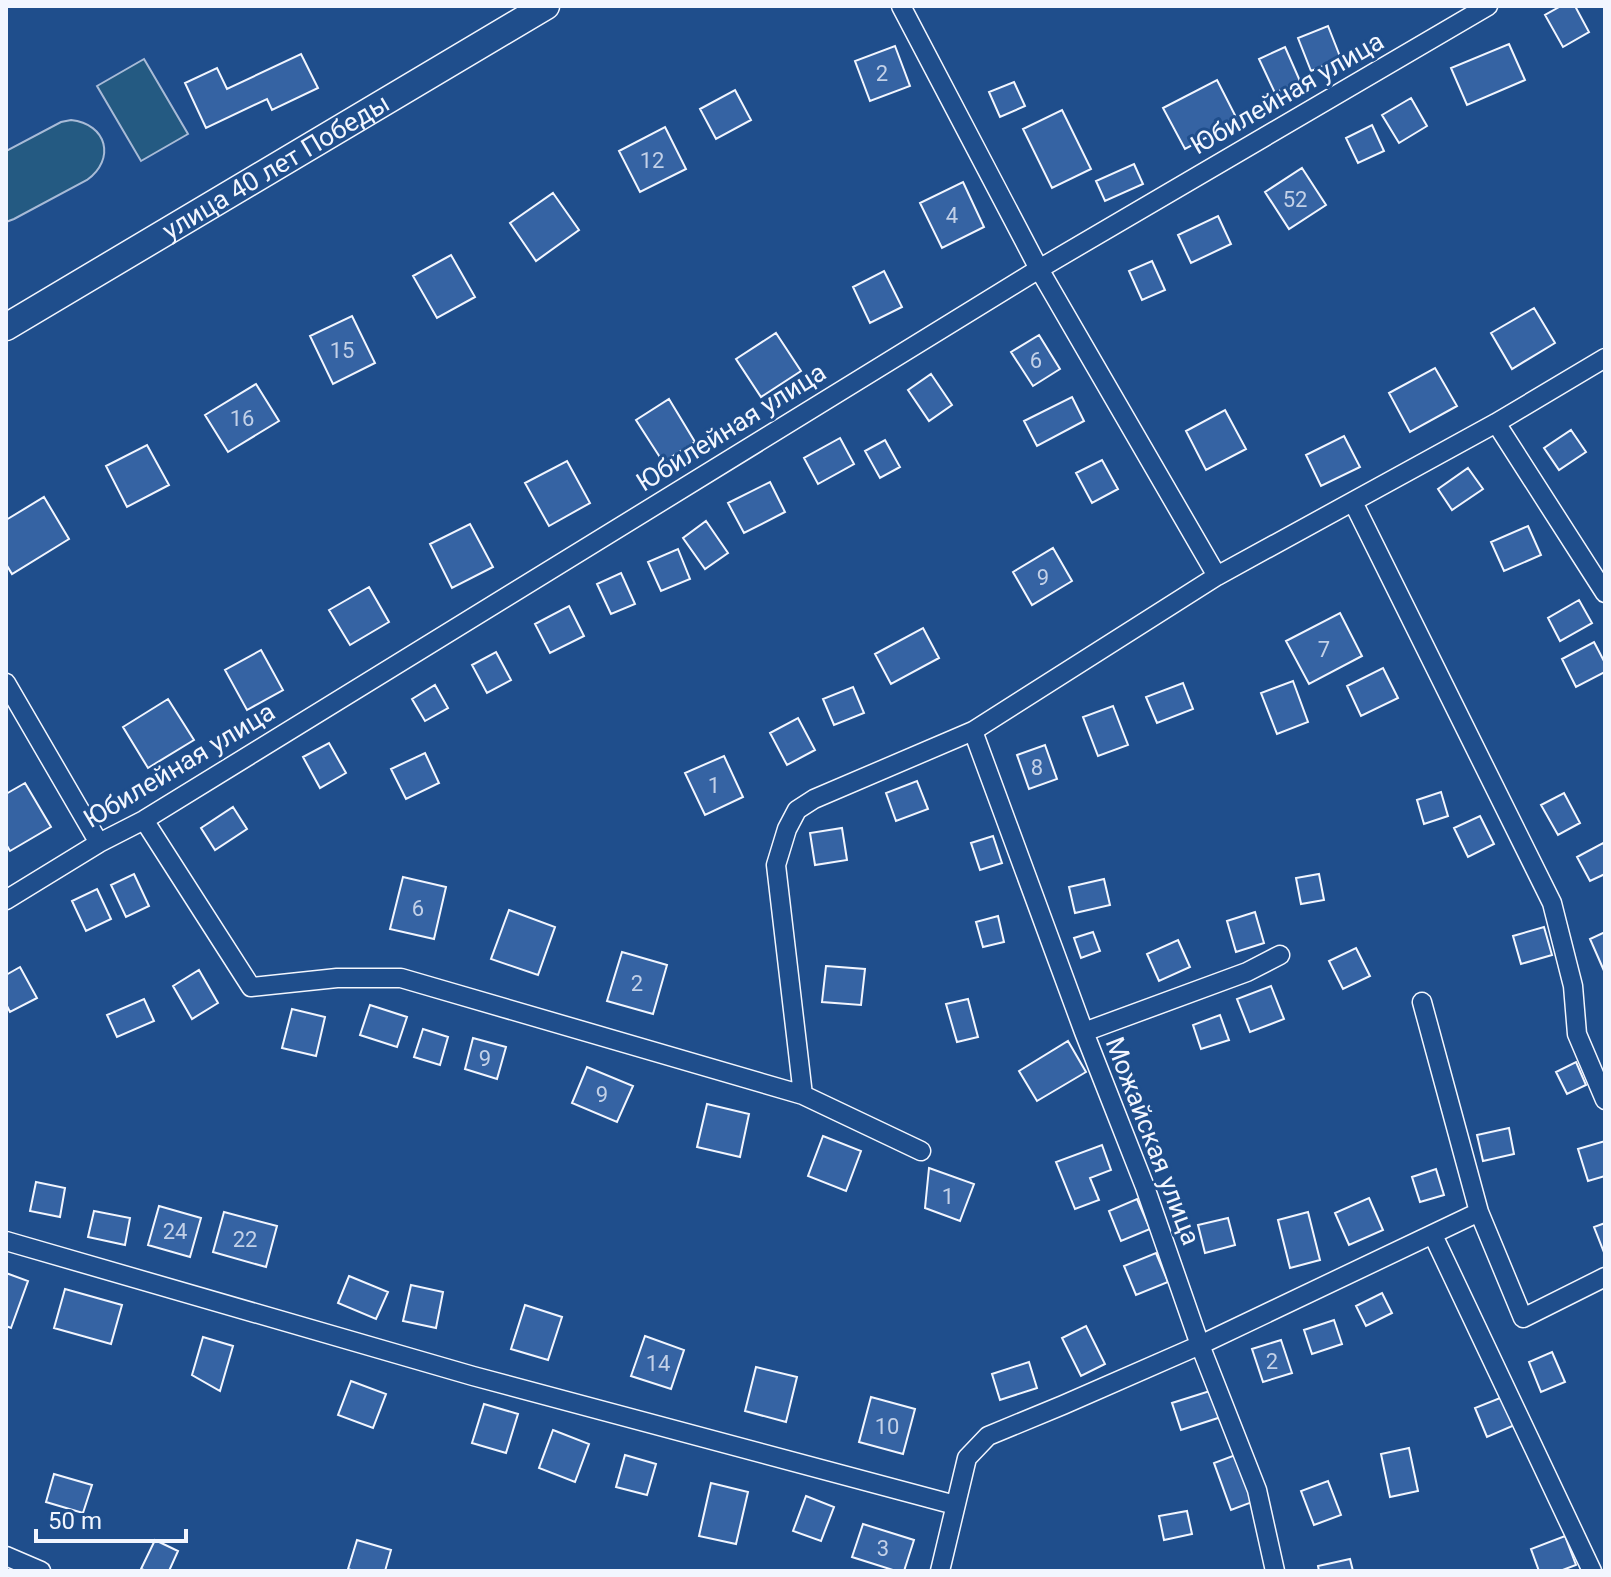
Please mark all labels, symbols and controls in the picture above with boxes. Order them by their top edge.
street label: Юбилейная улица [1185,26,1389,160]
house number: 2 [876,61,888,86]
street label: улица 40 лет Победы [157,88,395,246]
house number: 12 [640,148,664,173]
house number: 52 [1283,187,1307,212]
house number: 4 [946,203,958,228]
house number: 15 [330,338,354,363]
house number: 6 [1030,348,1042,373]
street label: Юбилейная улица [631,357,831,497]
house number: 16 [230,406,254,431]
house number: 9 [1037,565,1049,590]
house number: 7 [1318,637,1330,662]
street label: Юбилейная улица [78,696,280,834]
house number: 8 [1031,755,1043,780]
house number: 1 [708,773,720,798]
house number: 6 [412,896,424,921]
house number: 2 [631,971,643,996]
street label: Можайская улица [1100,1033,1206,1249]
house number: 9 [479,1046,491,1071]
house number: 9 [596,1082,608,1107]
house number: 1 [942,1184,954,1209]
house number: 24 [163,1219,187,1244]
house number: 22 [233,1227,257,1252]
house number: 2 [1266,1349,1278,1374]
house number: 14 [646,1351,670,1376]
house number: 10 [875,1414,899,1439]
scale bar [36,1493,186,1543]
text: 50 m [48,1507,102,1535]
house number: 3 [877,1536,889,1561]

